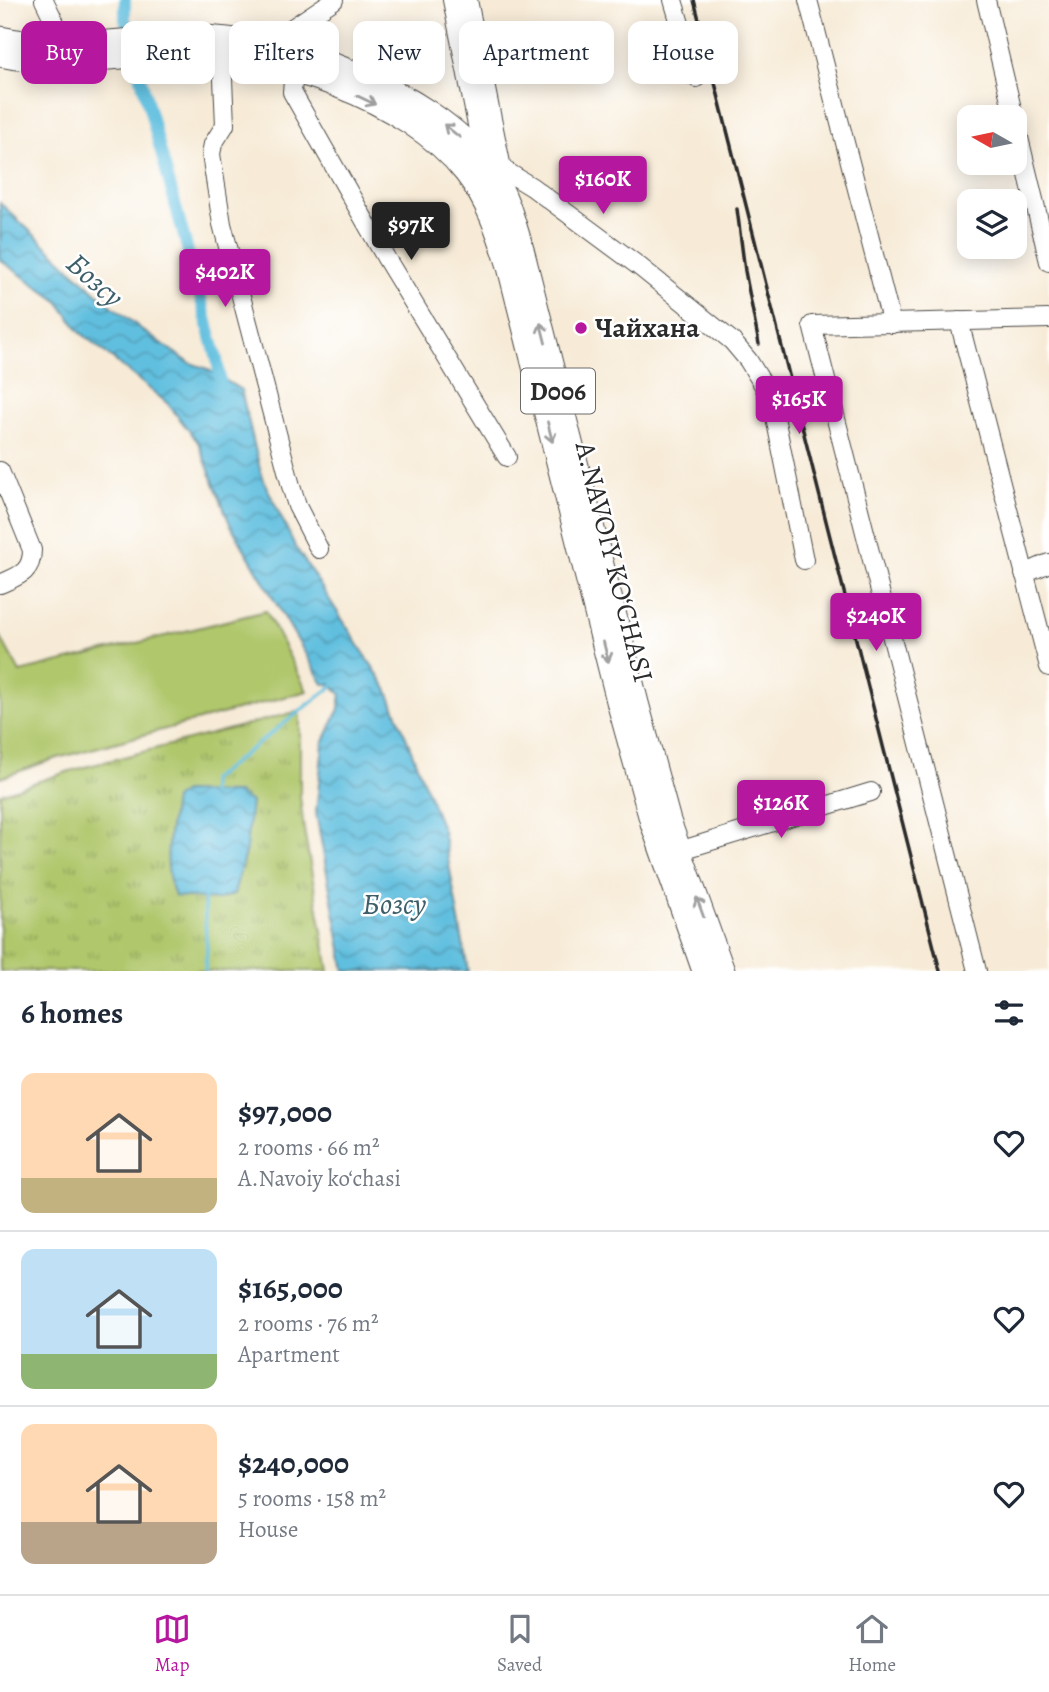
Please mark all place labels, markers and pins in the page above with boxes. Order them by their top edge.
pin: $160K [554,156,652,216]
pin: $97K [370,202,452,262]
pin: $402K [176,250,274,309]
place label: Чайхана [595,309,700,347]
marker: Чайхана [573,320,589,336]
pin: $165K [750,376,848,436]
pin: $240K [827,594,925,653]
pin: $126K [732,780,830,840]

